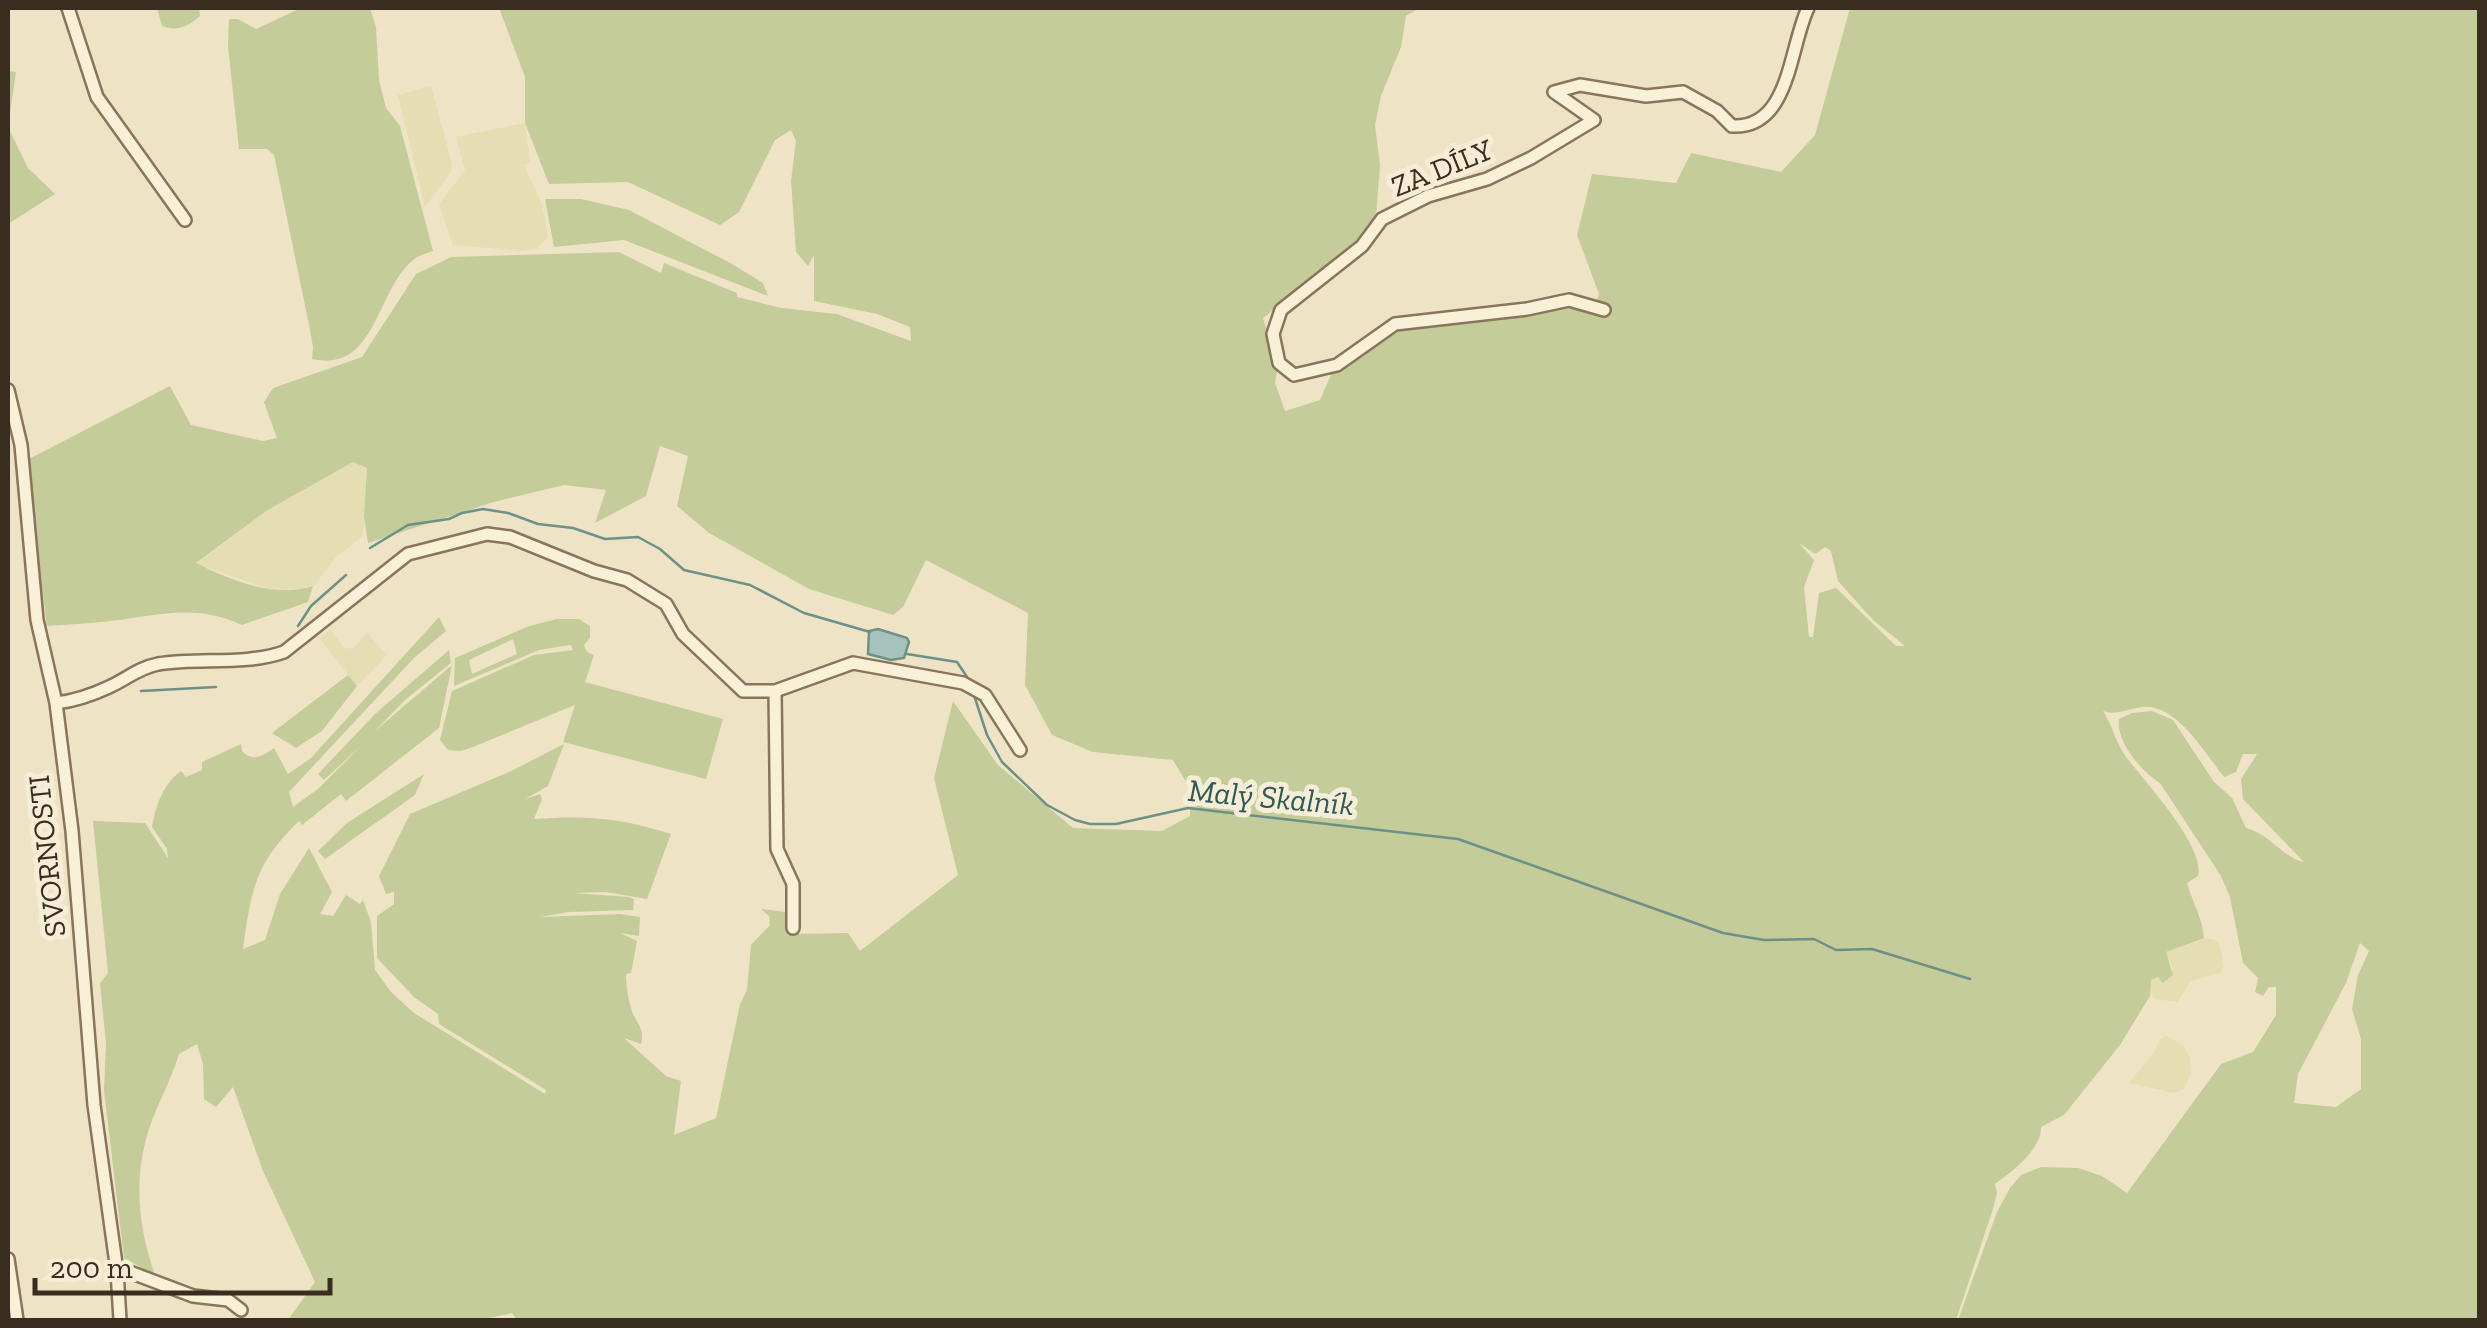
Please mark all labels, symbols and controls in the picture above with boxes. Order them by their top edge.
street label: ZA DÍLY [1386,131,1499,205]
water label: Malý Skalník [1186,771,1356,823]
street label: SVORNOSTI [21,773,73,939]
scale bar [35,1233,330,1295]
text: 200 m [50,1250,133,1286]

